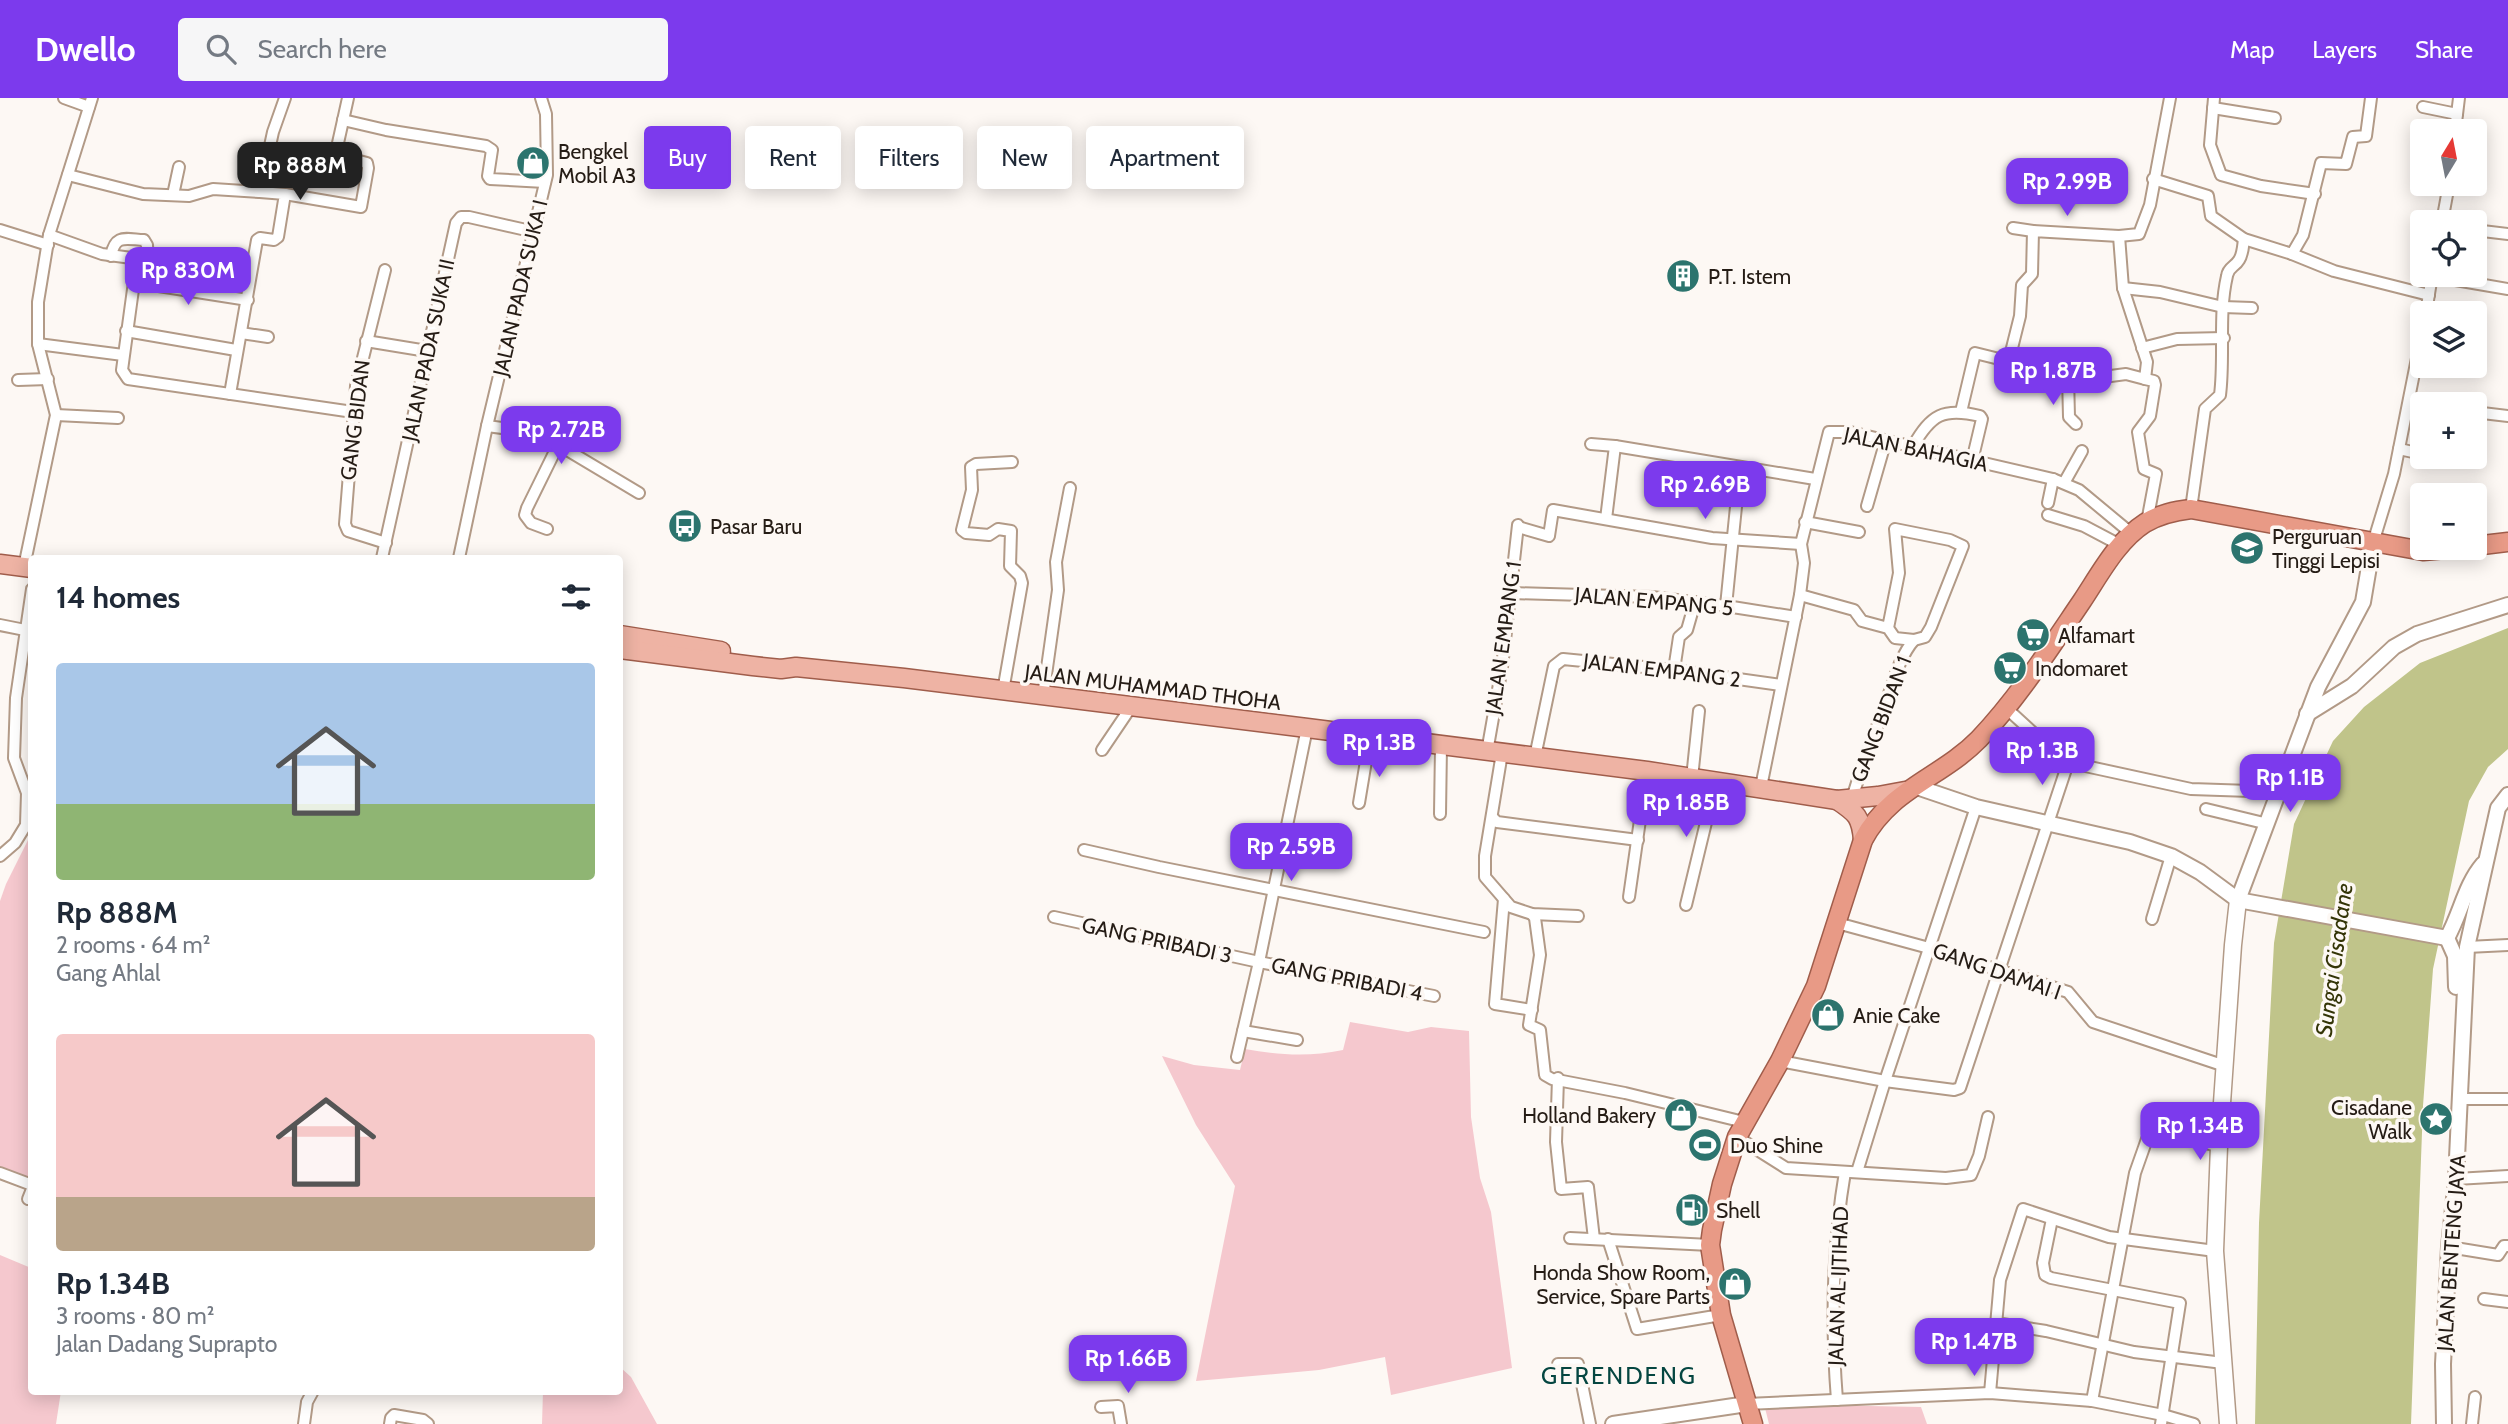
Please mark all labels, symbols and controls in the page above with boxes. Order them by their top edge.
search box [178,18,668,81]
text: Dwello [35,29,136,69]
icon: search [202,30,240,68]
text: Search here [258,33,387,65]
text: Map [2230,35,2274,64]
text: Layers [2312,35,2377,64]
text: Share [2415,35,2473,64]
north arrow [2410,119,2487,196]
map controls [2410,119,2487,560]
chip: Buy [644,126,731,189]
chip: Rent [745,126,841,189]
chip: Filters [855,126,963,189]
chip: New [977,126,1072,189]
chip: Apartment [1086,126,1244,189]
place label: Bengkel Mobil A3 [558,139,636,188]
pin: Rp 888M [235,142,365,202]
shop icon: Bengkel Mobil A3 [514,144,552,182]
text: Rp 888M [253,151,347,179]
pin: Rp 2.99B [1995,158,2139,218]
text: Rp 2.99B [2022,167,2112,195]
street label: JALAN PADA SUKA I [487,197,552,380]
button: locate [2410,210,2487,287]
pin: Rp 830M [123,248,253,307]
text: Rp 830M [141,256,235,284]
street label: JALAN PADA SUKA II [396,257,460,444]
building icon: P.T. Istem [1664,257,1702,295]
place label: P.T. Istem [1708,264,1791,289]
button: layers [2410,301,2487,378]
pin: Rp 1.87B [1981,348,2125,407]
text: Rp 1.87B [2010,356,2096,384]
street label: GANG BIDAN [335,358,375,482]
button: + [2410,392,2487,469]
pin: Rp 2.72B [489,406,633,466]
text: Rp 2.72B [517,415,605,443]
street label: JALAN BAHAGIA [1841,421,1990,476]
pin: Rp 2.69B [1633,462,1777,521]
text: Rp 2.69B [1660,470,1750,498]
button: − [2410,483,2487,560]
bus stop icon: Pasar Baru [666,507,704,545]
place label: Pasar Baru [710,514,802,539]
place label: Perguruan Tinggi Lepisi [2272,524,2380,573]
school or university icon: Perguruan Tinggi Lepisi [2228,529,2266,567]
street label: JALAN EMPANG 1 [1480,560,1526,717]
icon: filters [557,578,595,616]
text: 14 homes [56,579,180,616]
street label: JALAN EMPANG 5 [1573,582,1734,620]
supermarket icon: Alfamart [2014,616,2052,654]
place label: Alfamart [2058,623,2135,648]
street label: JALAN EMPANG 2 [1581,648,1742,692]
supermarket icon: Indomaret [1991,649,2029,687]
street label: GANG BIDAN 1 [1846,652,1916,786]
place label: Indomaret [2035,656,2128,681]
street label: JALAN MUHAMMAD THOHA [1022,659,1283,715]
icon: home [263,708,389,834]
pin: Rp 1.3B [1314,720,1444,779]
text: Rp 1.3B [1343,728,1415,756]
pin: Rp 1.3B [1977,728,2107,787]
text: Rp 1.3B [2006,736,2078,764]
pin: Rp 1.1B [2225,754,2355,814]
text: Rp 1.1B [2256,763,2324,791]
pin: Rp 1.85B [1614,780,1758,839]
text: Rp 1.85B [1643,788,1729,816]
pin: Rp 2.59B [1219,824,1363,883]
text: Rp 2.59B [1246,832,1336,860]
water label: Sungai Cisadane [2309,882,2359,1038]
text: Rp 888M [56,894,178,931]
street label: GANG PRIBADI 3 [1080,912,1234,968]
text: 2 rooms · 64 m² [56,931,210,959]
street label: GANG DAMAI I [1930,937,2064,1005]
street label: GANG PRIBADI 4 [1269,952,1425,1006]
text: Gang Ahlal [56,959,161,987]
shop icon: Anie Cake [1809,996,1847,1034]
place label: Anie Cake [1853,1003,1941,1028]
icon: home [263,1079,389,1205]
place label: Cisadane Walk [2331,1095,2413,1144]
shop icon: Holland Bakery [1662,1096,1700,1134]
place icon: Cisadane Walk [2417,1100,2455,1138]
pin: Rp 1.34B [2128,1102,2272,1162]
place label: Holland Bakery [1522,1103,1656,1128]
text: Rp 1.34B [2156,1111,2244,1139]
sports icon: Duo Shine [1686,1126,1724,1164]
place label: Duo Shine [1730,1133,1823,1158]
street label: JALAN BENTENG JAYA [2432,1154,2470,1353]
fuel station icon: Shell [1673,1191,1711,1229]
place label: Shell [1716,1198,1760,1223]
street label: JALAN AL IJTIHAD [1823,1206,1853,1367]
place label: Honda Show Room, Service, Spare Parts [1532,1260,1710,1309]
text: Rp 1.34B [56,1265,170,1302]
shop icon: Honda Show Room, Service, Spare Parts [1716,1265,1754,1303]
text: 3 rooms · 80 m² [56,1302,214,1330]
pin: Rp 1.47B [1902,1318,2046,1378]
text: Rp 1.47B [1931,1327,2017,1355]
text: Jalan Dadang Suprapto [56,1330,277,1358]
pin: Rp 1.66B [1056,1336,1200,1395]
text: Rp 1.66B [1085,1344,1171,1372]
district label: GERENDENG [1541,1361,1697,1390]

